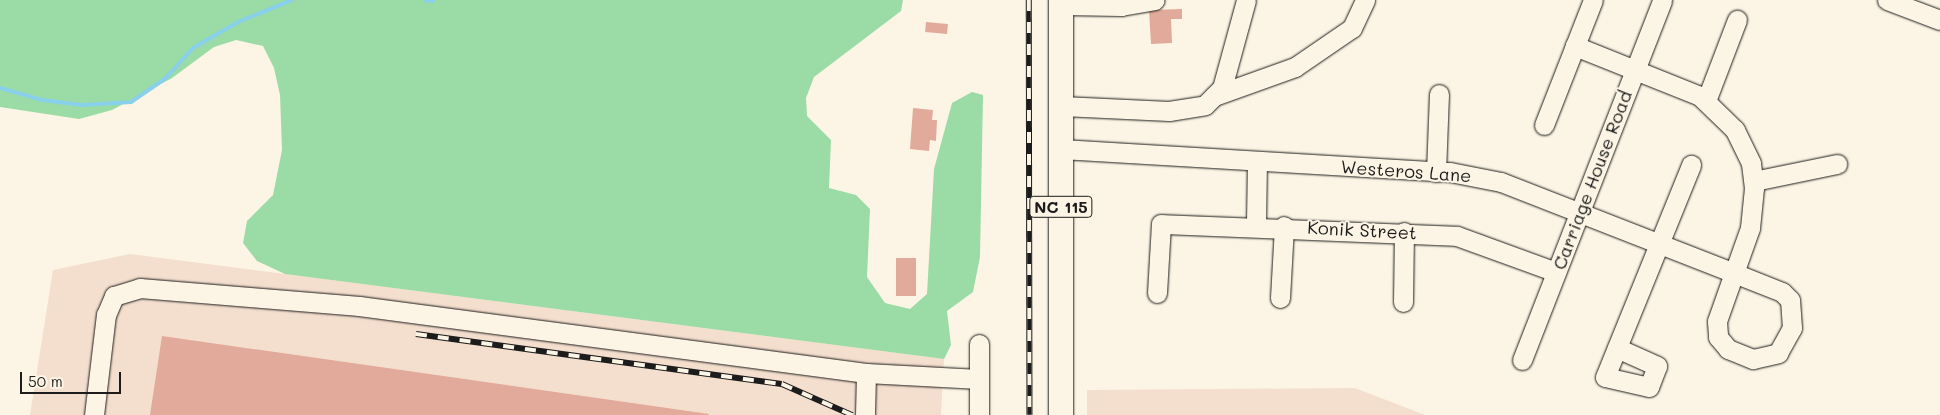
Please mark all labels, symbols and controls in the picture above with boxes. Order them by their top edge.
street label: Carriage House Road [1548,87,1636,273]
street label: Westeros Lane [1340,156,1472,186]
road number: NC 115 [1028,193,1094,220]
street label: Konik Street [1307,216,1417,244]
scale bar [22,362,124,394]
text: 50 m [28,371,63,391]

